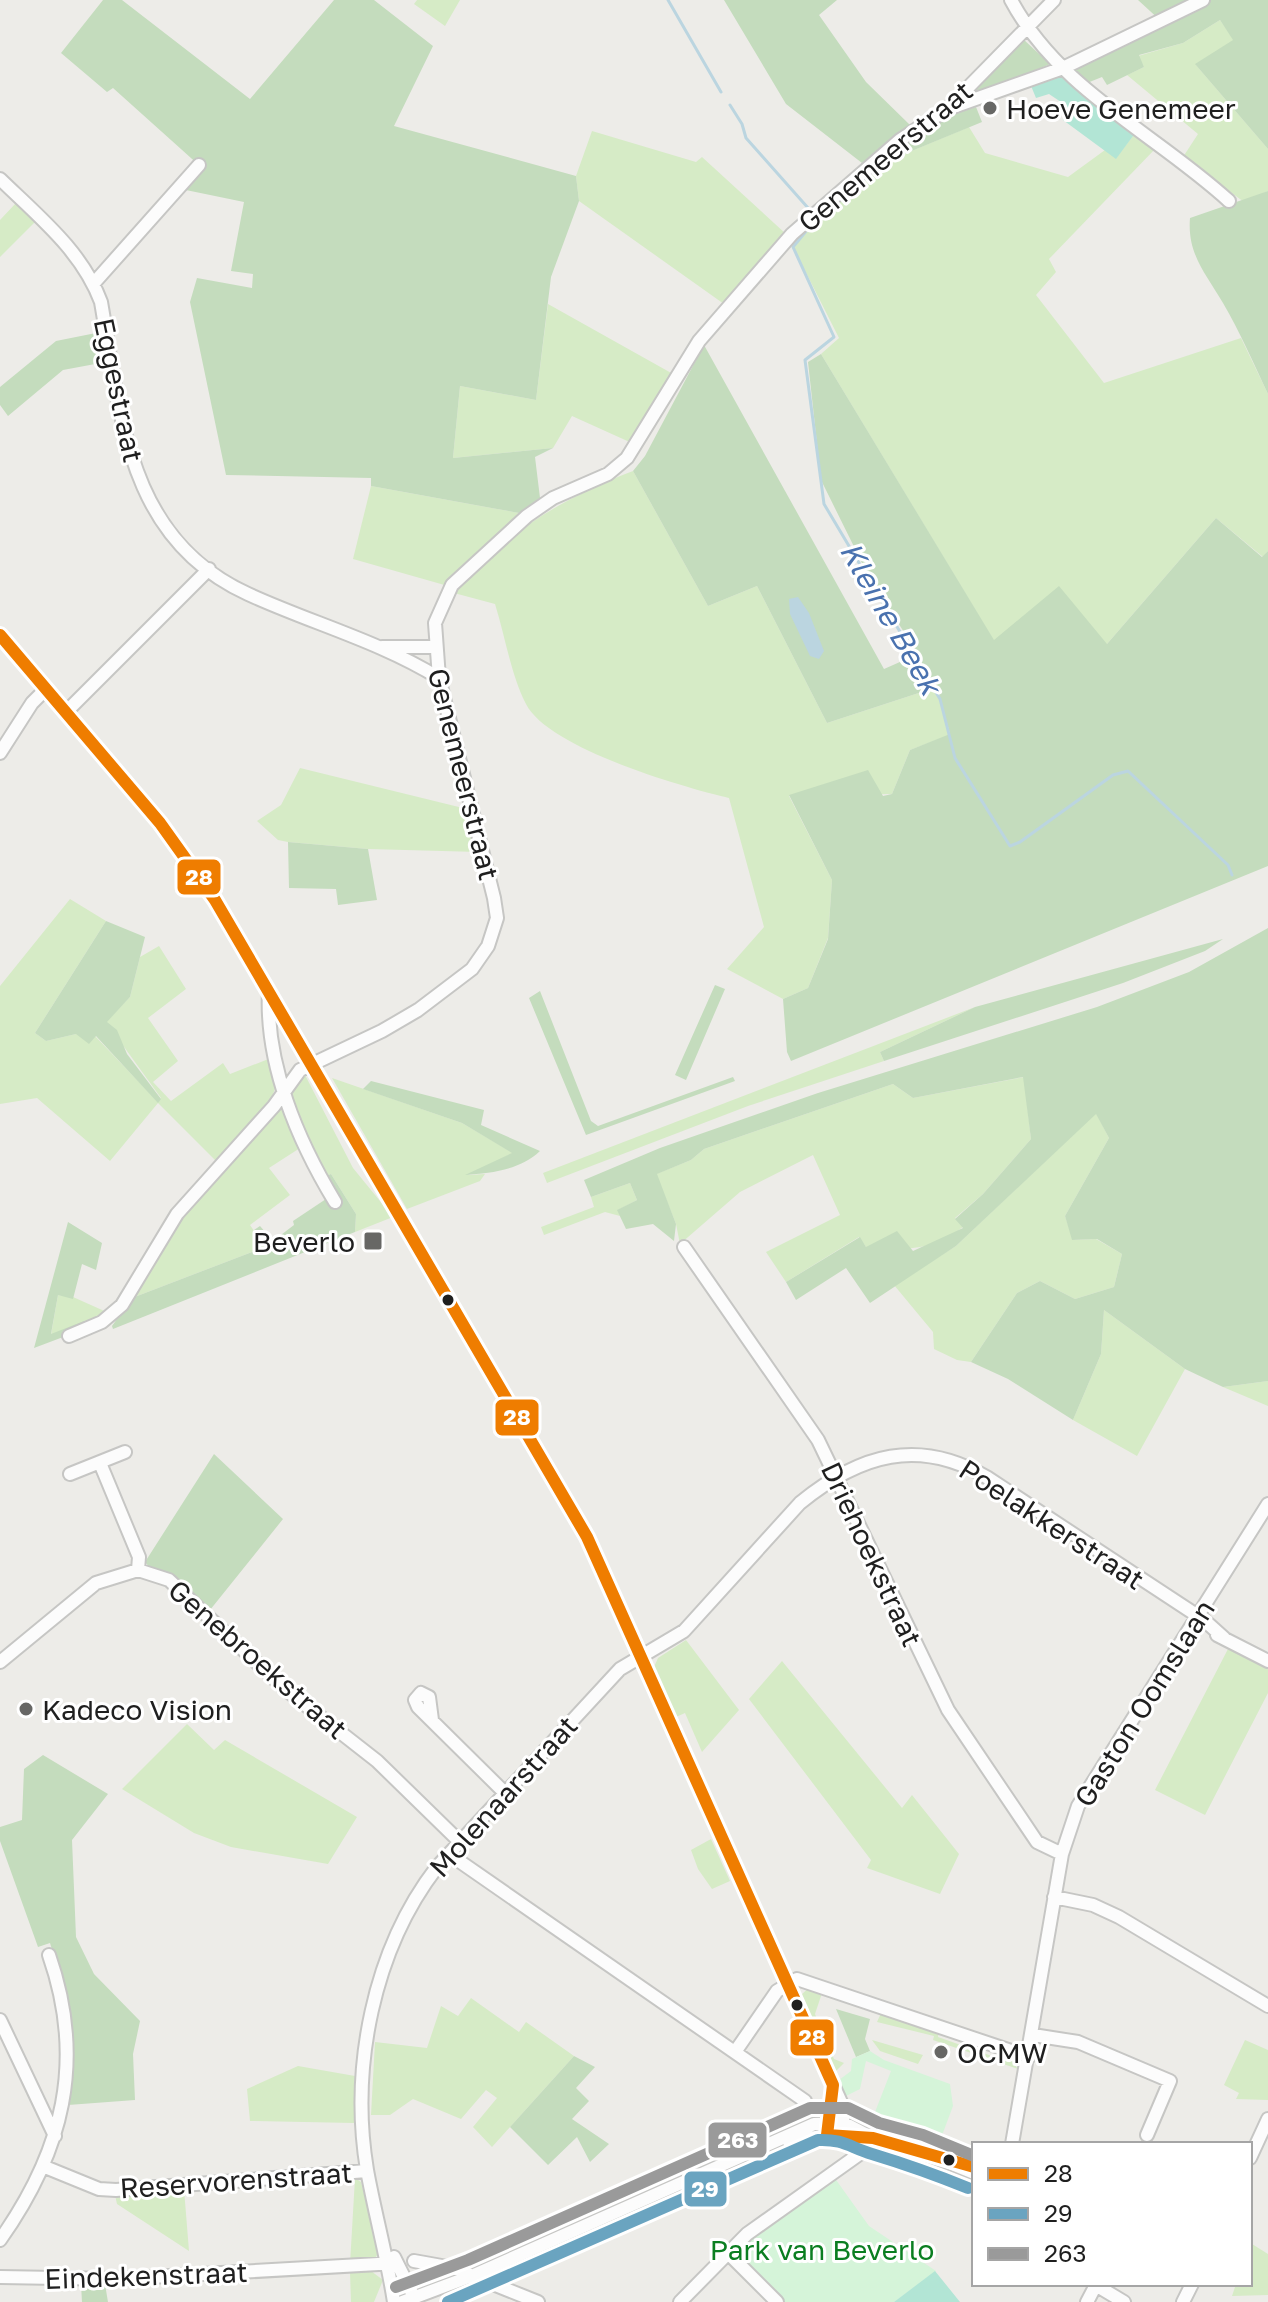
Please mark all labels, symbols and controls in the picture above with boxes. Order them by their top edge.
street label: Genemeerstraat [791,74,979,238]
place label: Hoeve Genemeer [1006,92,1236,125]
marker: Hoeve Genemeer [981,99,999,117]
street label: Eggestraat [88,315,150,465]
water label: Kleine Beek [833,535,951,703]
street label: Genemeerstraat [422,665,506,883]
line badge: 28 [176,858,222,896]
text: 28 [185,863,213,890]
place label: Beverlo [253,1225,355,1258]
marker: Beverlo [362,1230,384,1252]
unlabelled marker [440,1292,456,1308]
line badge: 28 [494,1398,540,1437]
text: 28 [503,1403,531,1430]
street label: Poelakkerstraat [954,1452,1150,1596]
street label: Driehoekstraat [815,1457,929,1651]
street label: Genebroekstraat [162,1573,354,1745]
street label: Gaston Oomslaan [1067,1594,1221,1812]
place label: Kadeco Vision [42,1693,232,1726]
marker: Kadeco Vision [17,1700,35,1718]
street label: Molenaarstraat [422,1709,584,1883]
unlabelled marker [789,1997,805,2013]
line badge: 28 [789,2018,835,2057]
text: 28 [798,2023,826,2050]
place label: OCMW [957,2036,1048,2069]
marker: OCMW [932,2043,950,2061]
line badge: 263 [707,2121,768,2159]
text: 263 [718,2126,758,2153]
legend [972,2142,1252,2286]
unlabelled marker [941,2152,957,2168]
street label: Reservorenstraat [119,2155,353,2205]
text: 28 [1044,2158,1073,2187]
line badge: 29 [683,2170,728,2208]
text: 29 [691,2175,719,2202]
text: 29 [1044,2198,1072,2227]
park label: Park van Beverlo [710,2233,934,2266]
text: 263 [1044,2238,1086,2267]
street label: Eindekenstraat [44,2255,248,2295]

